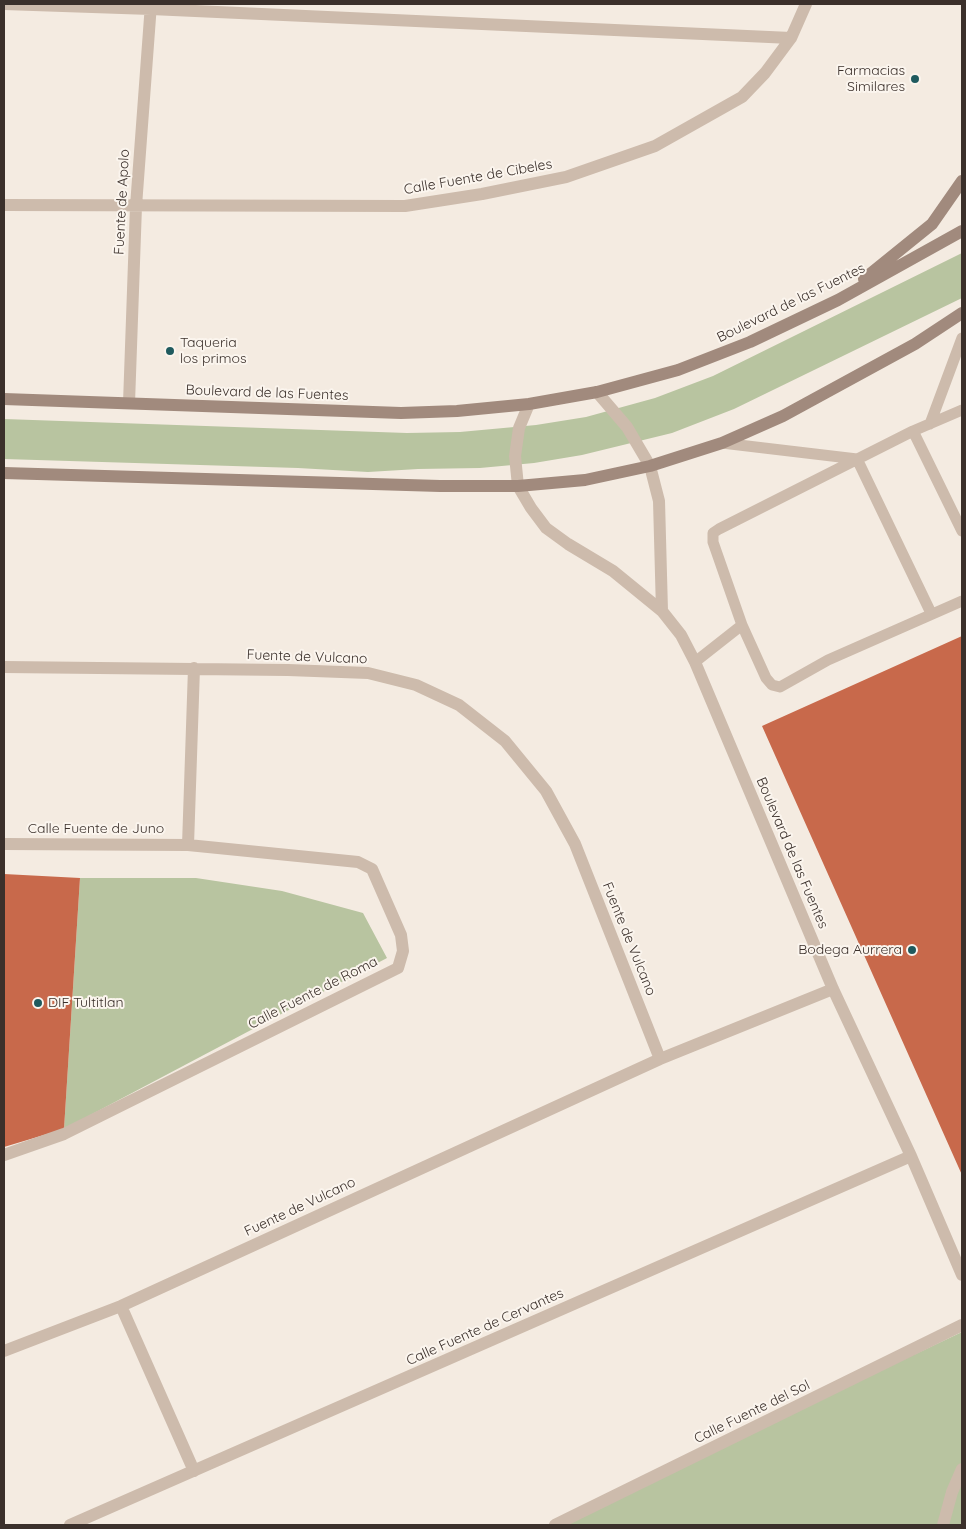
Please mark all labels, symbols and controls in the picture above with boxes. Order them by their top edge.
place label: Farmacias Similares [837,63,905,95]
marker: Farmacias Similares [909,73,921,85]
street label: Fuente de Apolo [111,149,133,255]
street label: Calle Fuente de Cibeles [403,156,553,198]
street label: Boulevard de las Fuentes [714,260,868,346]
place label: Taqueria los primos [180,335,247,368]
marker: Taqueria los primos [164,345,176,357]
street label: Boulevard de las Fuentes [185,382,349,404]
street label: Fuente de Vulcano [246,646,368,668]
street label: Boulevard de las Fuentes [752,775,832,931]
street label: Calle Fuente de Juno [28,821,164,837]
street label: Fuente de Vulcano [599,880,659,998]
place label: Bodega Aurrera [798,942,902,958]
marker: Bodega Aurrera [906,944,918,956]
street label: Calle Fuente de Roma [245,953,381,1033]
place label: DIF Tultitlan [48,995,124,1011]
marker: DIF Tultitlan [32,997,44,1009]
street label: Fuente de Vulcano [242,1174,358,1240]
street label: Calle Fuente de Cervantes [404,1285,566,1369]
street label: Calle Fuente del Sol [691,1377,813,1447]

